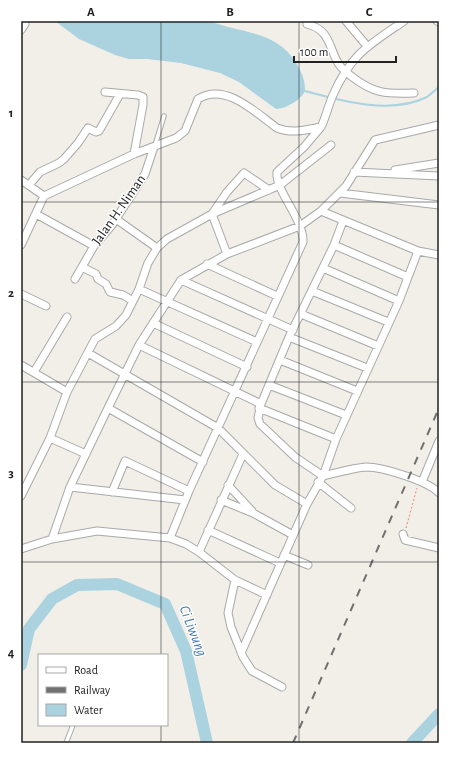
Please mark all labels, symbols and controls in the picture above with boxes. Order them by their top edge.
text: A [87,6,95,19]
text: B [226,6,234,19]
text: C [366,6,373,19]
scale bar [294,38,396,64]
text: 100 m [300,46,328,58]
text: 1 [9,107,13,120]
street label: Jalan H. Niman [90,172,148,248]
text: 2 [8,287,14,300]
text: 3 [8,467,14,480]
water label: Ci Liwung [176,603,210,659]
text: 4 [8,647,15,660]
legend [38,654,168,726]
text: Road [74,664,98,676]
text: Railway [74,684,110,697]
text: Water [74,704,103,716]

